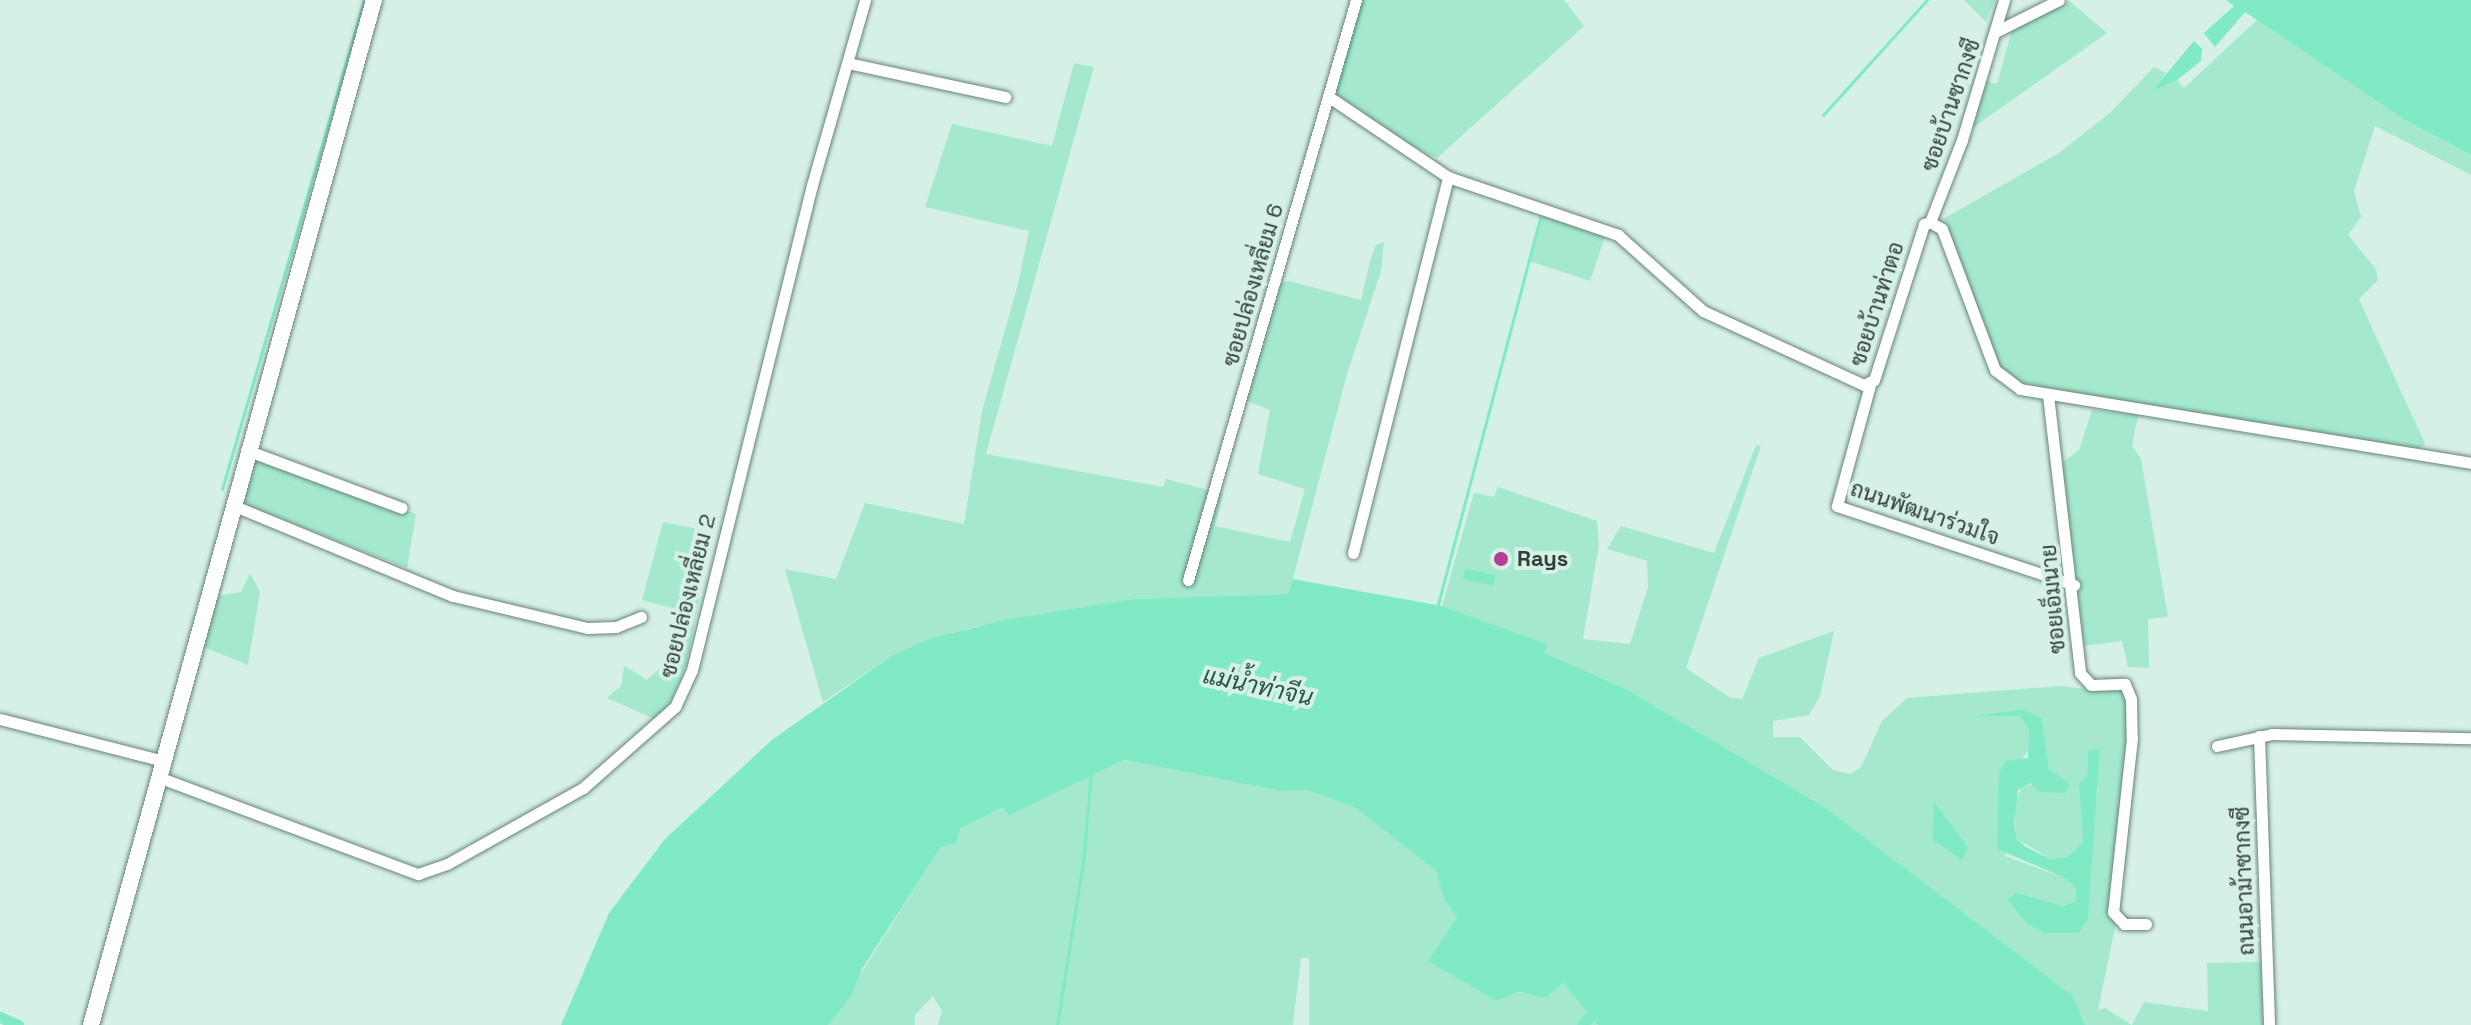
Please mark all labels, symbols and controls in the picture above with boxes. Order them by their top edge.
street label: ซอยบ้านซากงซี [1916,35,1986,175]
street label: ซอยปล่องเหลี่ยม 6 [1217,201,1289,369]
street label: ซอยบ้านท่าตอ [1844,238,1910,370]
street label: ถนนพัฒนาร่วมใจ [1847,475,2003,551]
street label: ซอยปล่องเหลี่ยม 2 [655,511,721,681]
street label: ซอยเอ็มนาย [2035,543,2071,655]
place label: Rays [1517,546,1568,572]
marker: Rays [1492,550,1510,568]
water label: แม่น้ำท่าจีน [1200,660,1316,712]
street label: ถนนอาม้าซากงซี [2228,806,2260,956]

